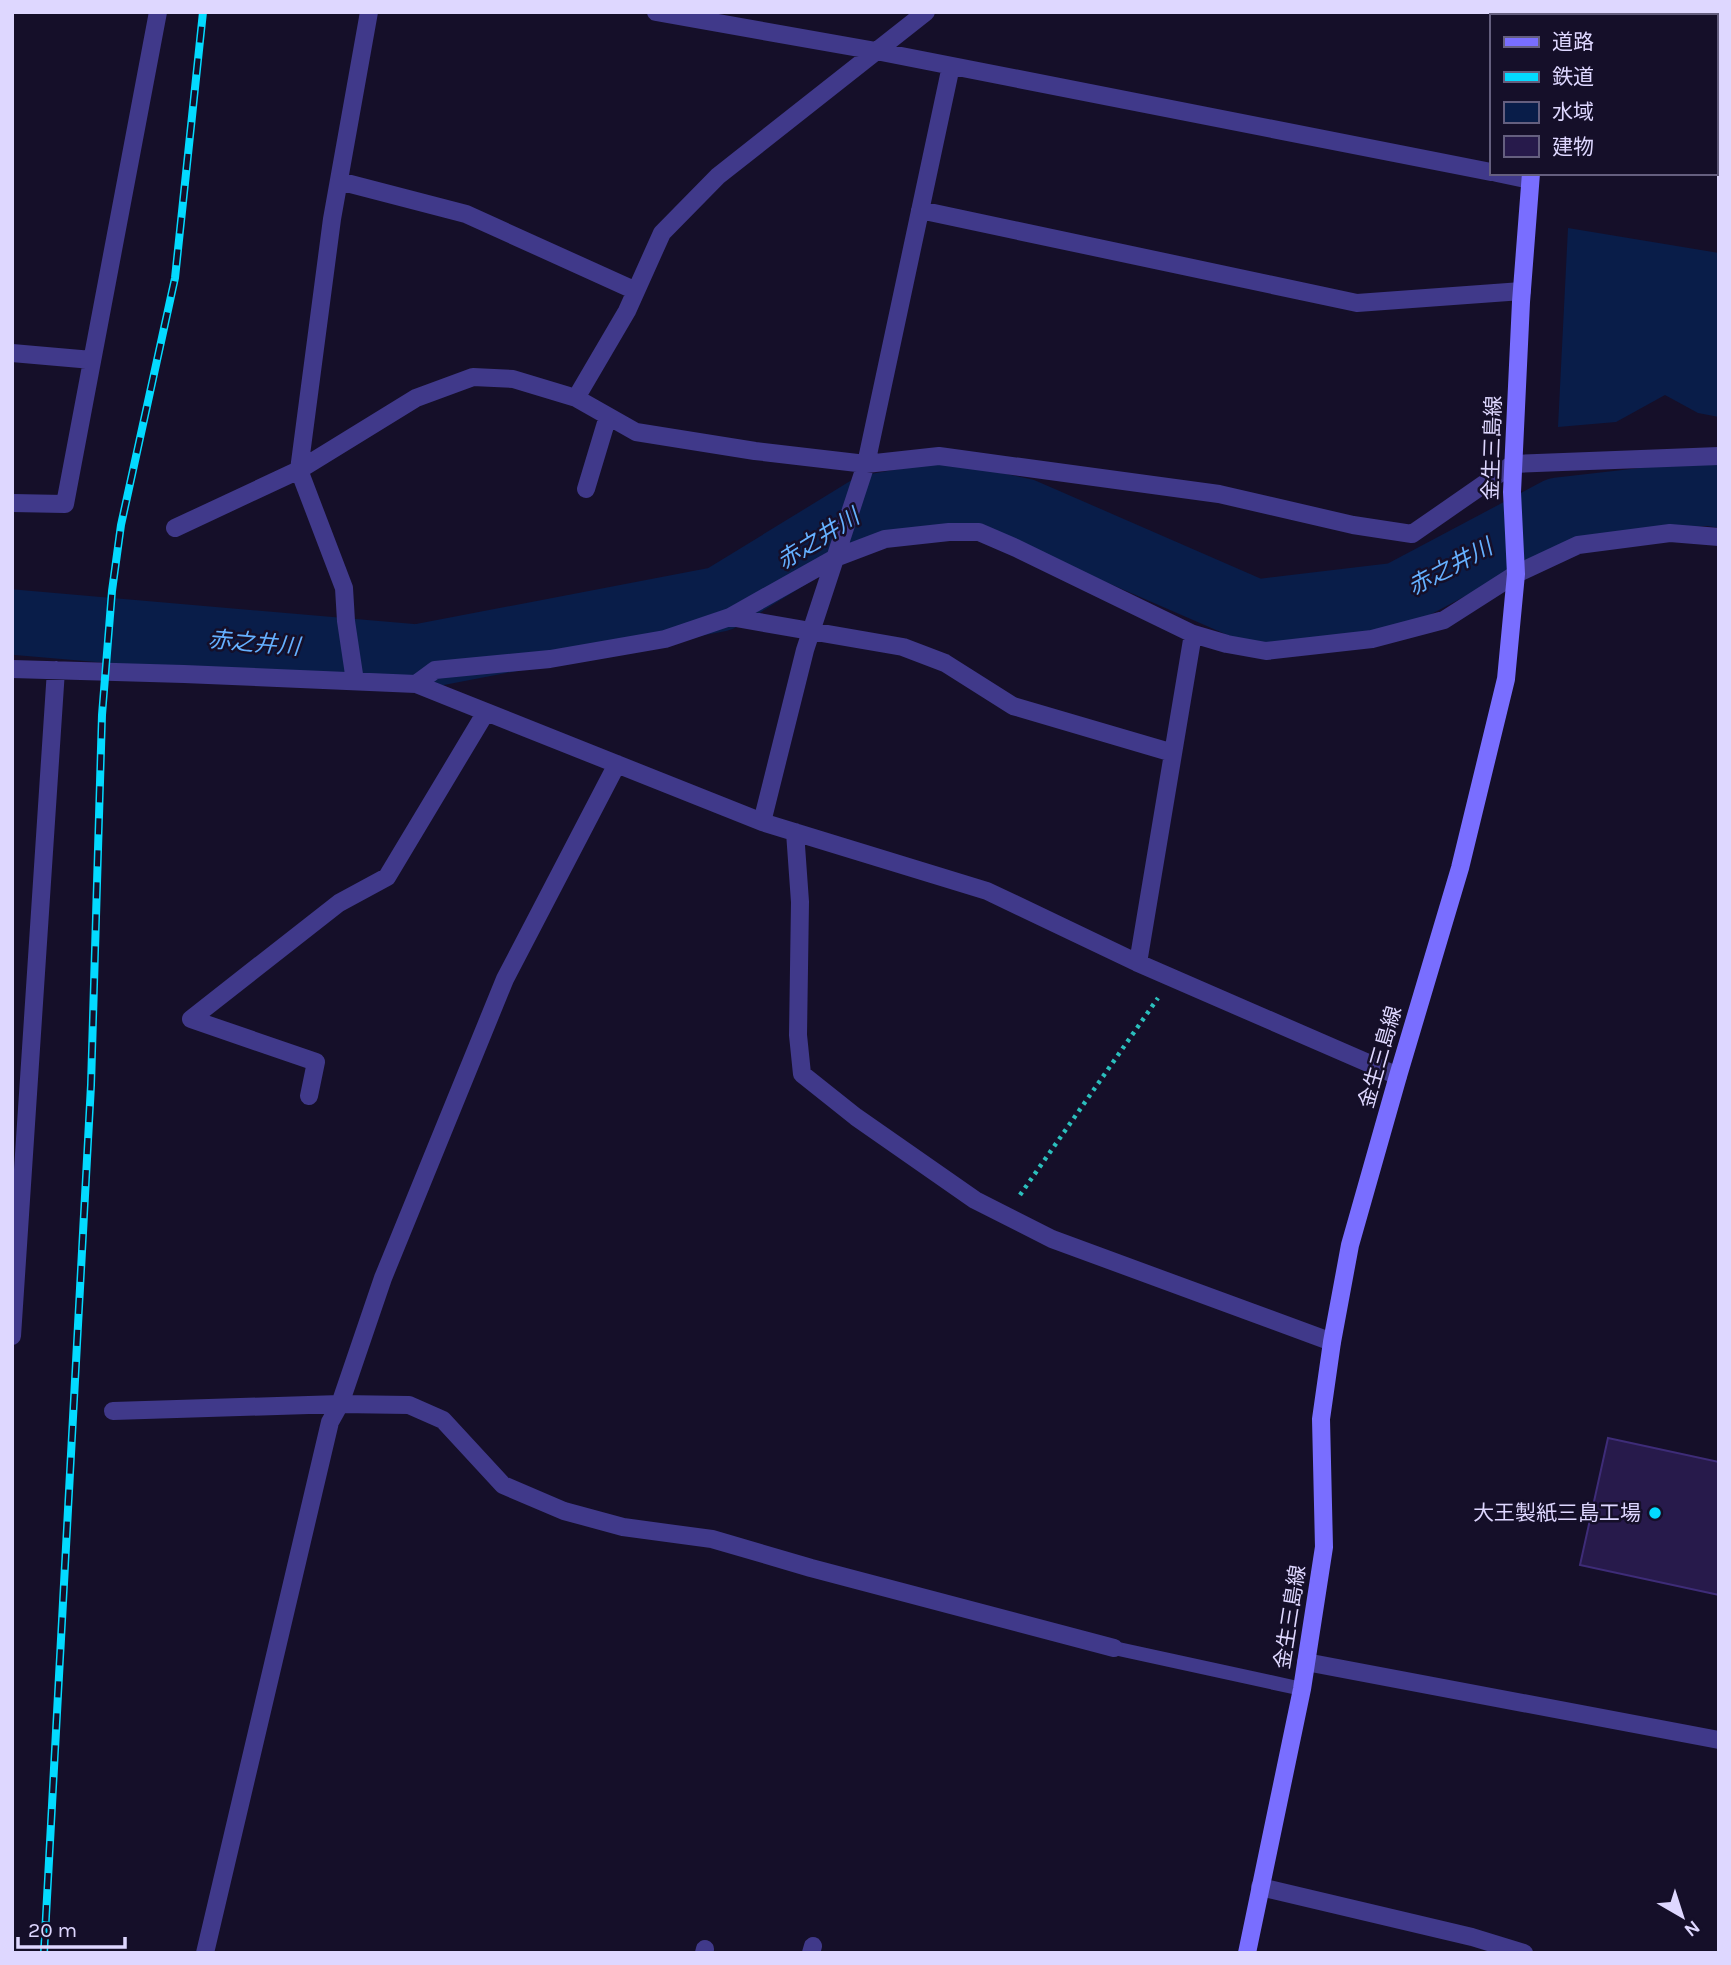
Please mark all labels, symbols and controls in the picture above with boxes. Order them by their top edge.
legend [1490,14,1717,175]
text: 道路 [1552,30,1594,54]
text: 鉄道 [1552,65,1594,89]
text: 水域 [1552,100,1594,124]
text: 建物 [1552,135,1594,159]
street label: 金生三島線 [1478,395,1506,501]
water label: 赤之井川 [772,502,867,575]
water label: 赤之井川 [1403,532,1500,601]
water label: 赤之井川 [207,626,304,661]
street label: 金生三島線 [1354,1003,1406,1111]
place label: 大王製紙三島工場 [1473,1501,1641,1525]
marker: 大王製紙三島工場 [1647,1505,1663,1521]
street label: 金生三島線 [1270,1563,1310,1671]
north arrow [1647,1881,1717,1951]
scale bar [18,1906,124,1950]
text: N [1680,1916,1704,1941]
text: 20 m [28,1918,77,1942]

